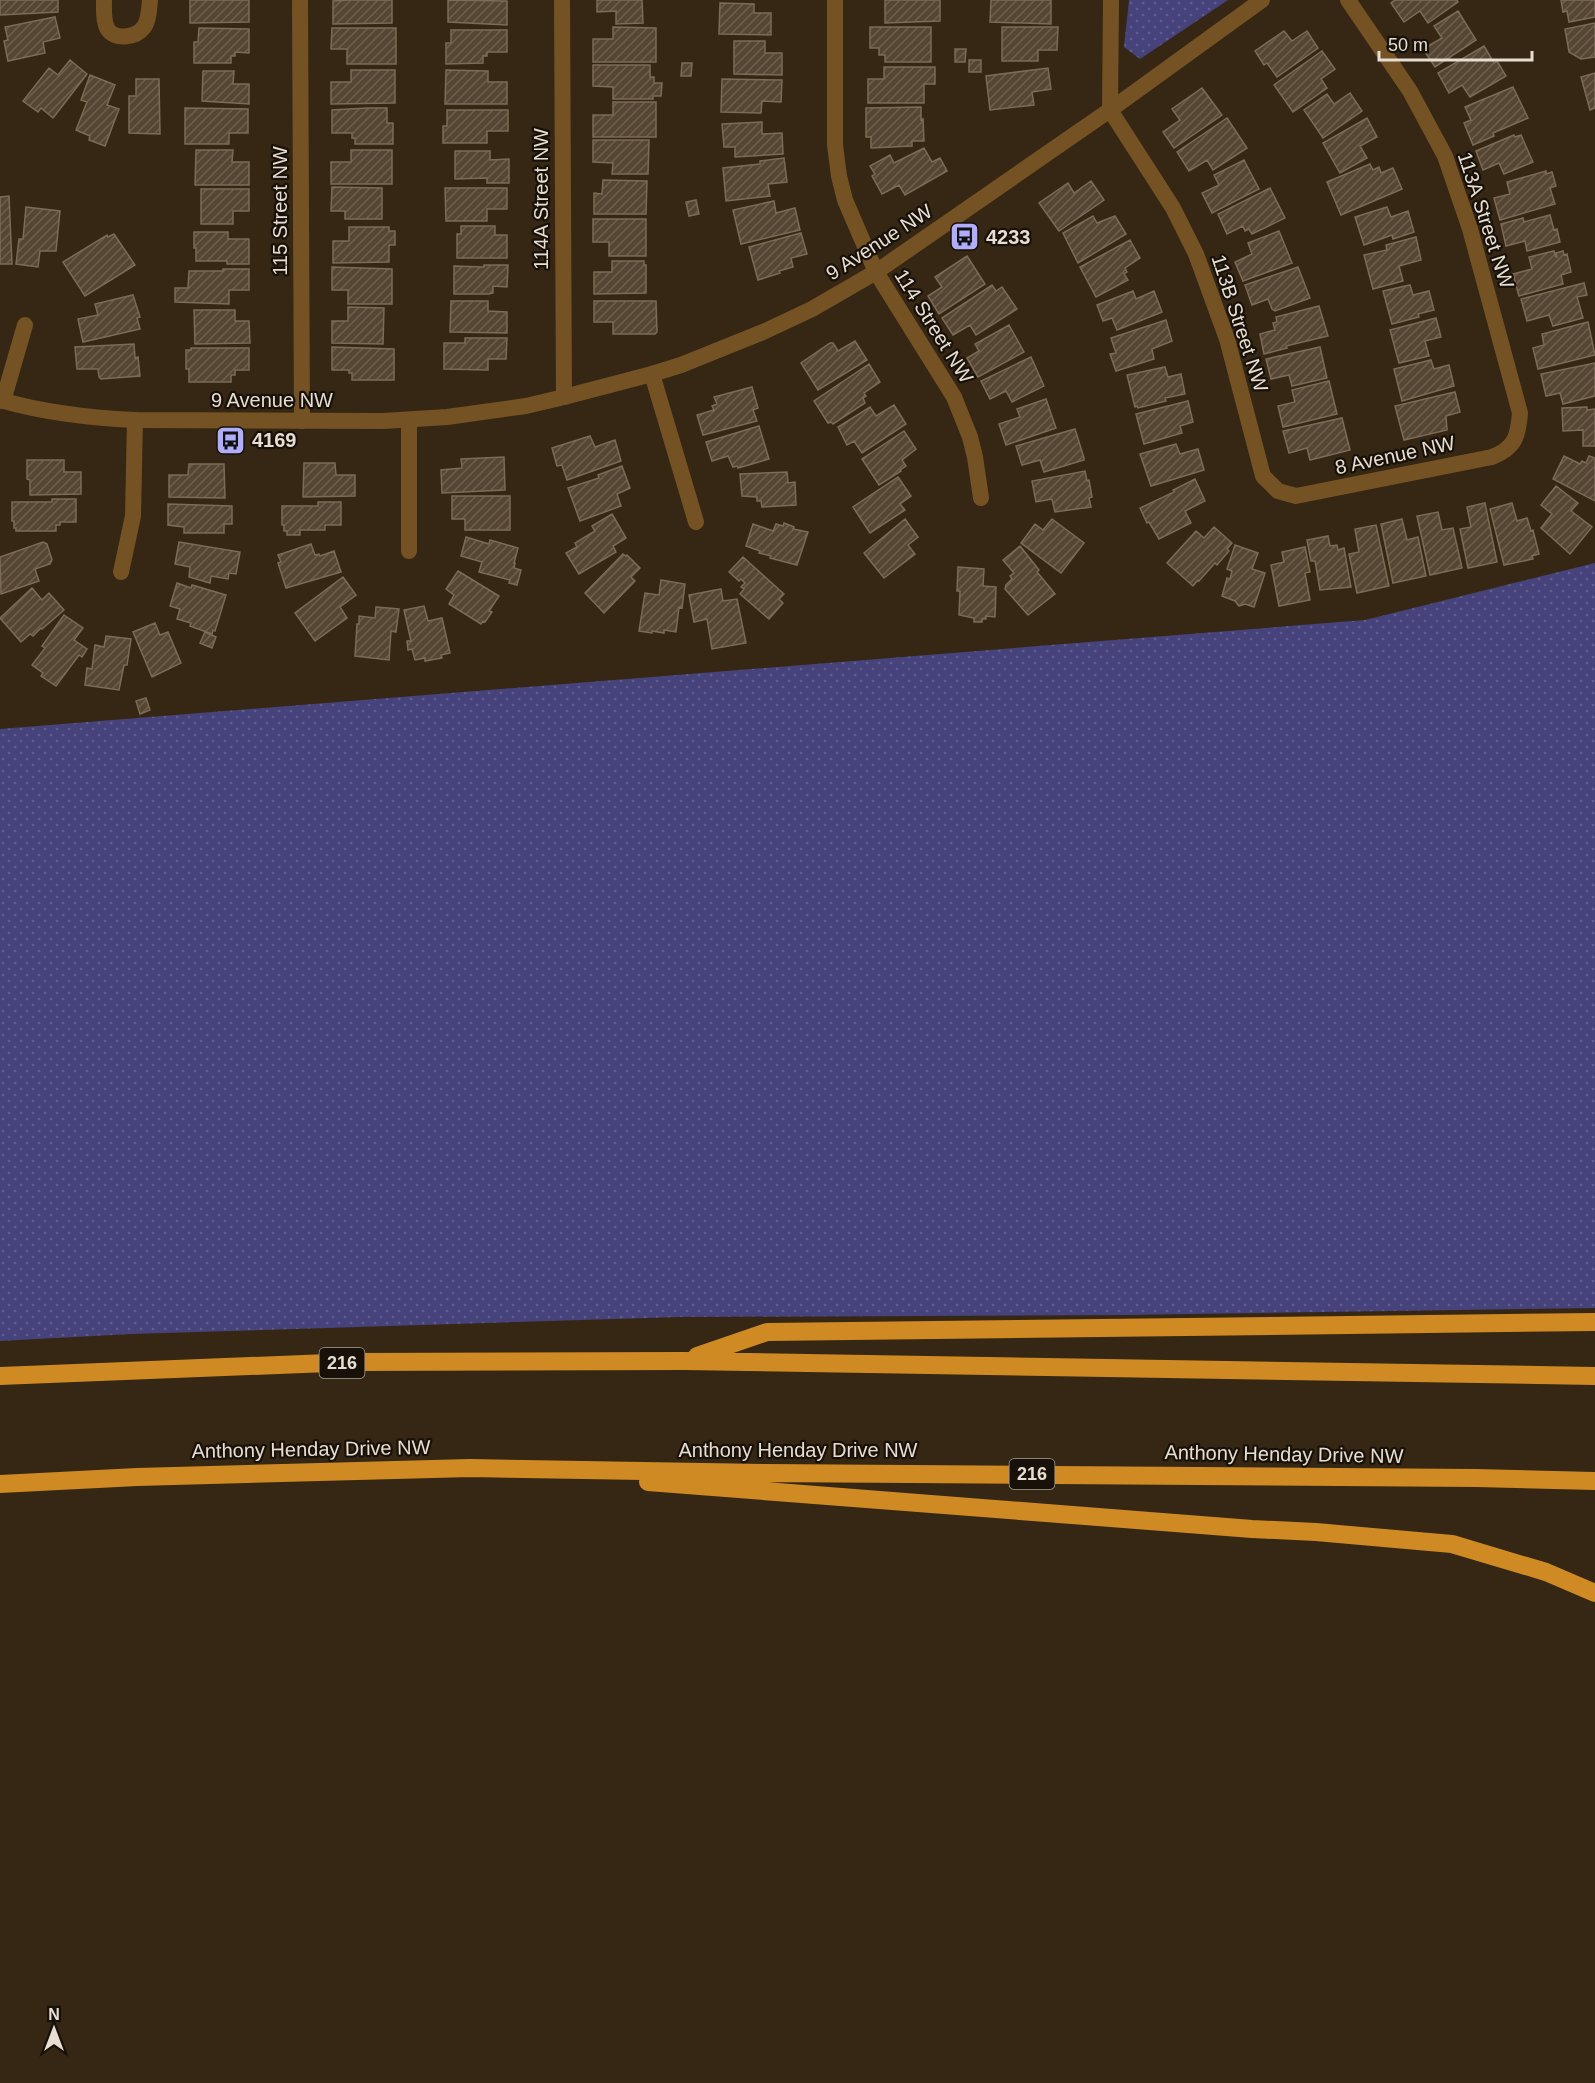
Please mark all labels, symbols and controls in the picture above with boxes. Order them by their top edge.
scale bar [1379,24,1532,62]
text: 50 m [1388,35,1428,55]
street label: 114A Street NW [530,128,552,270]
street label: 115 Street NW [269,146,291,276]
street label: 113A Street NW [1454,149,1518,291]
street label: 9 Avenue NW [822,200,936,284]
bus stop icon: 4233 [949,221,981,253]
place label: 4233 [986,226,1031,248]
street label: 113B Street NW [1207,252,1273,395]
street label: 114 Street NW [890,265,978,387]
street label: 9 Avenue NW [211,389,333,411]
bus stop icon: 4169 [215,424,247,456]
place label: 4169 [252,429,297,451]
street label: 8 Avenue NW [1333,432,1457,478]
road number: 216 [320,1348,364,1378]
street label: Anthony Henday Drive NW [191,1436,431,1462]
street label: Anthony Henday Drive NW [679,1439,918,1461]
street label: Anthony Henday Drive NW [1164,1441,1404,1467]
road number: 216 [1010,1459,1054,1489]
north arrow [24,1999,84,2059]
text: N [48,2006,60,2023]

